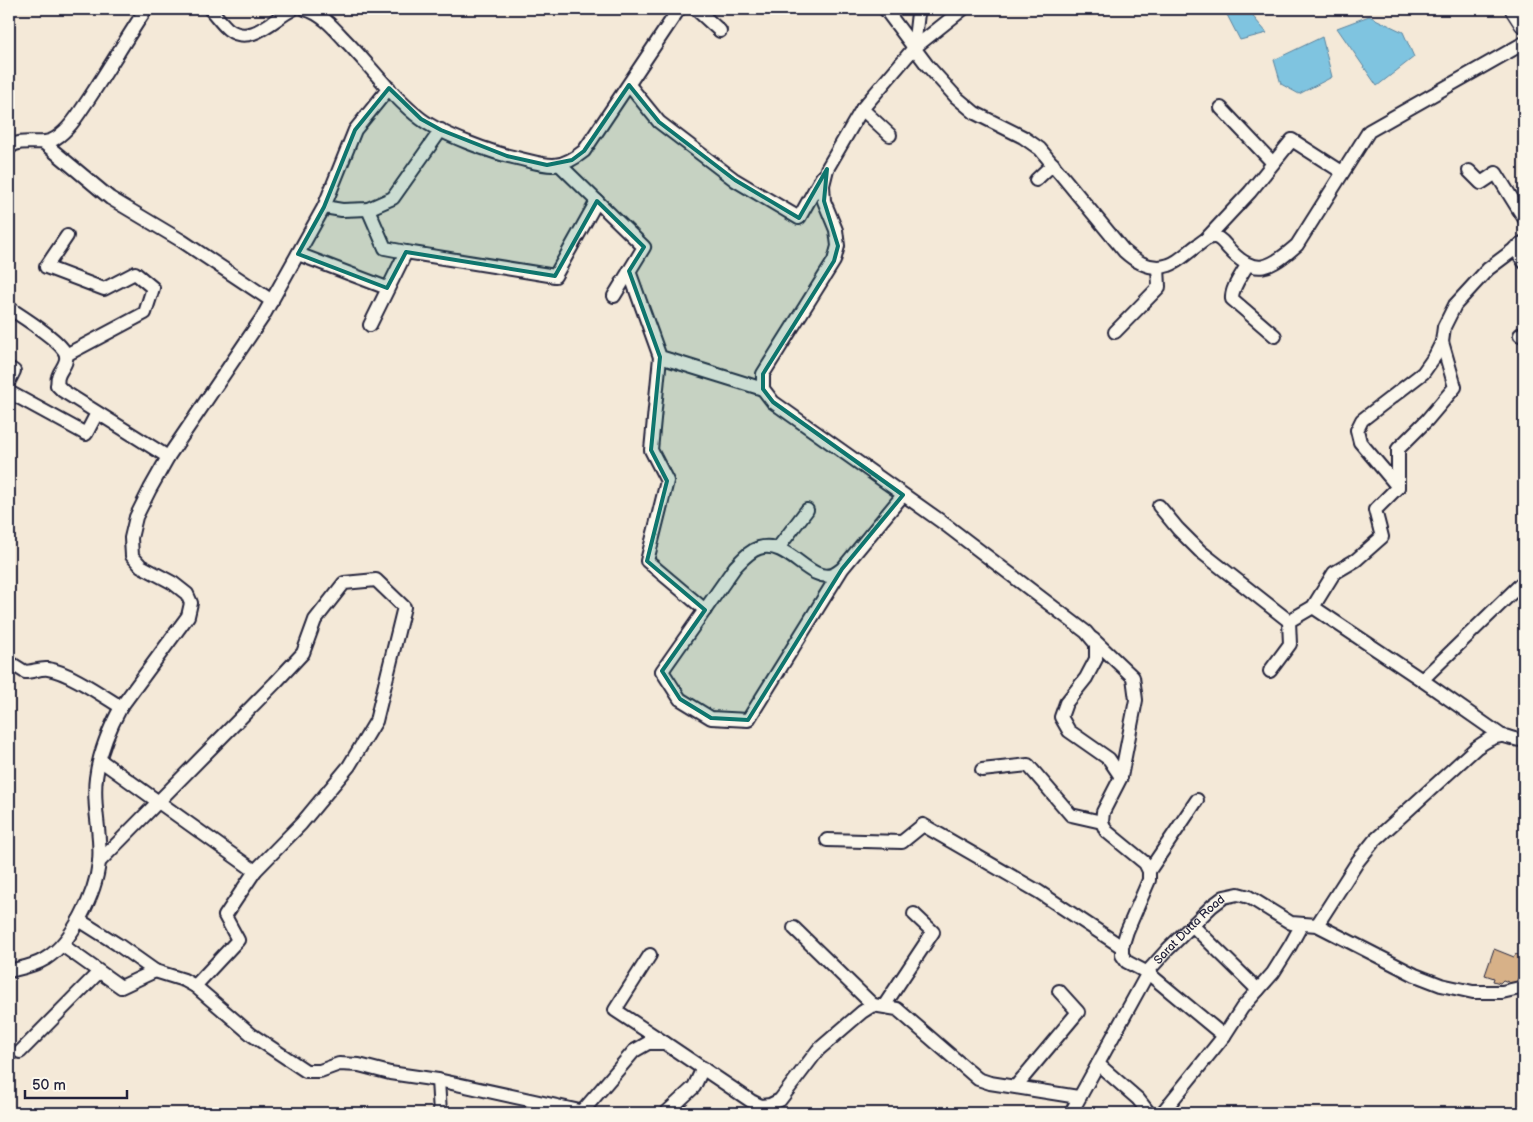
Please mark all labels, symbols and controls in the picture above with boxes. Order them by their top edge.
street label: Sarat Dutta Road [1151,892,1228,968]
scale bar [25,1067,128,1099]
text: 50 m [32,1076,66,1095]

